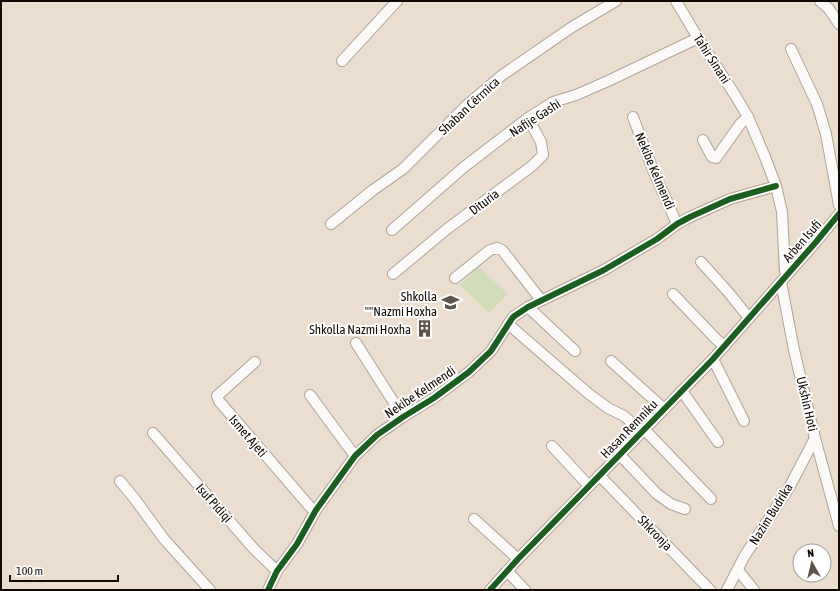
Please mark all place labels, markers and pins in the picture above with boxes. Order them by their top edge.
place label: Shkolla ""Nazmi Hoxha [365,289,437,319]
school or university icon: Shkolla ""Nazmi Hoxha [440,293,460,313]
building icon: Shkolla Nazmi Hoxha [414,319,434,339]
place label: Shkolla Nazmi Hoxha [309,322,411,337]

